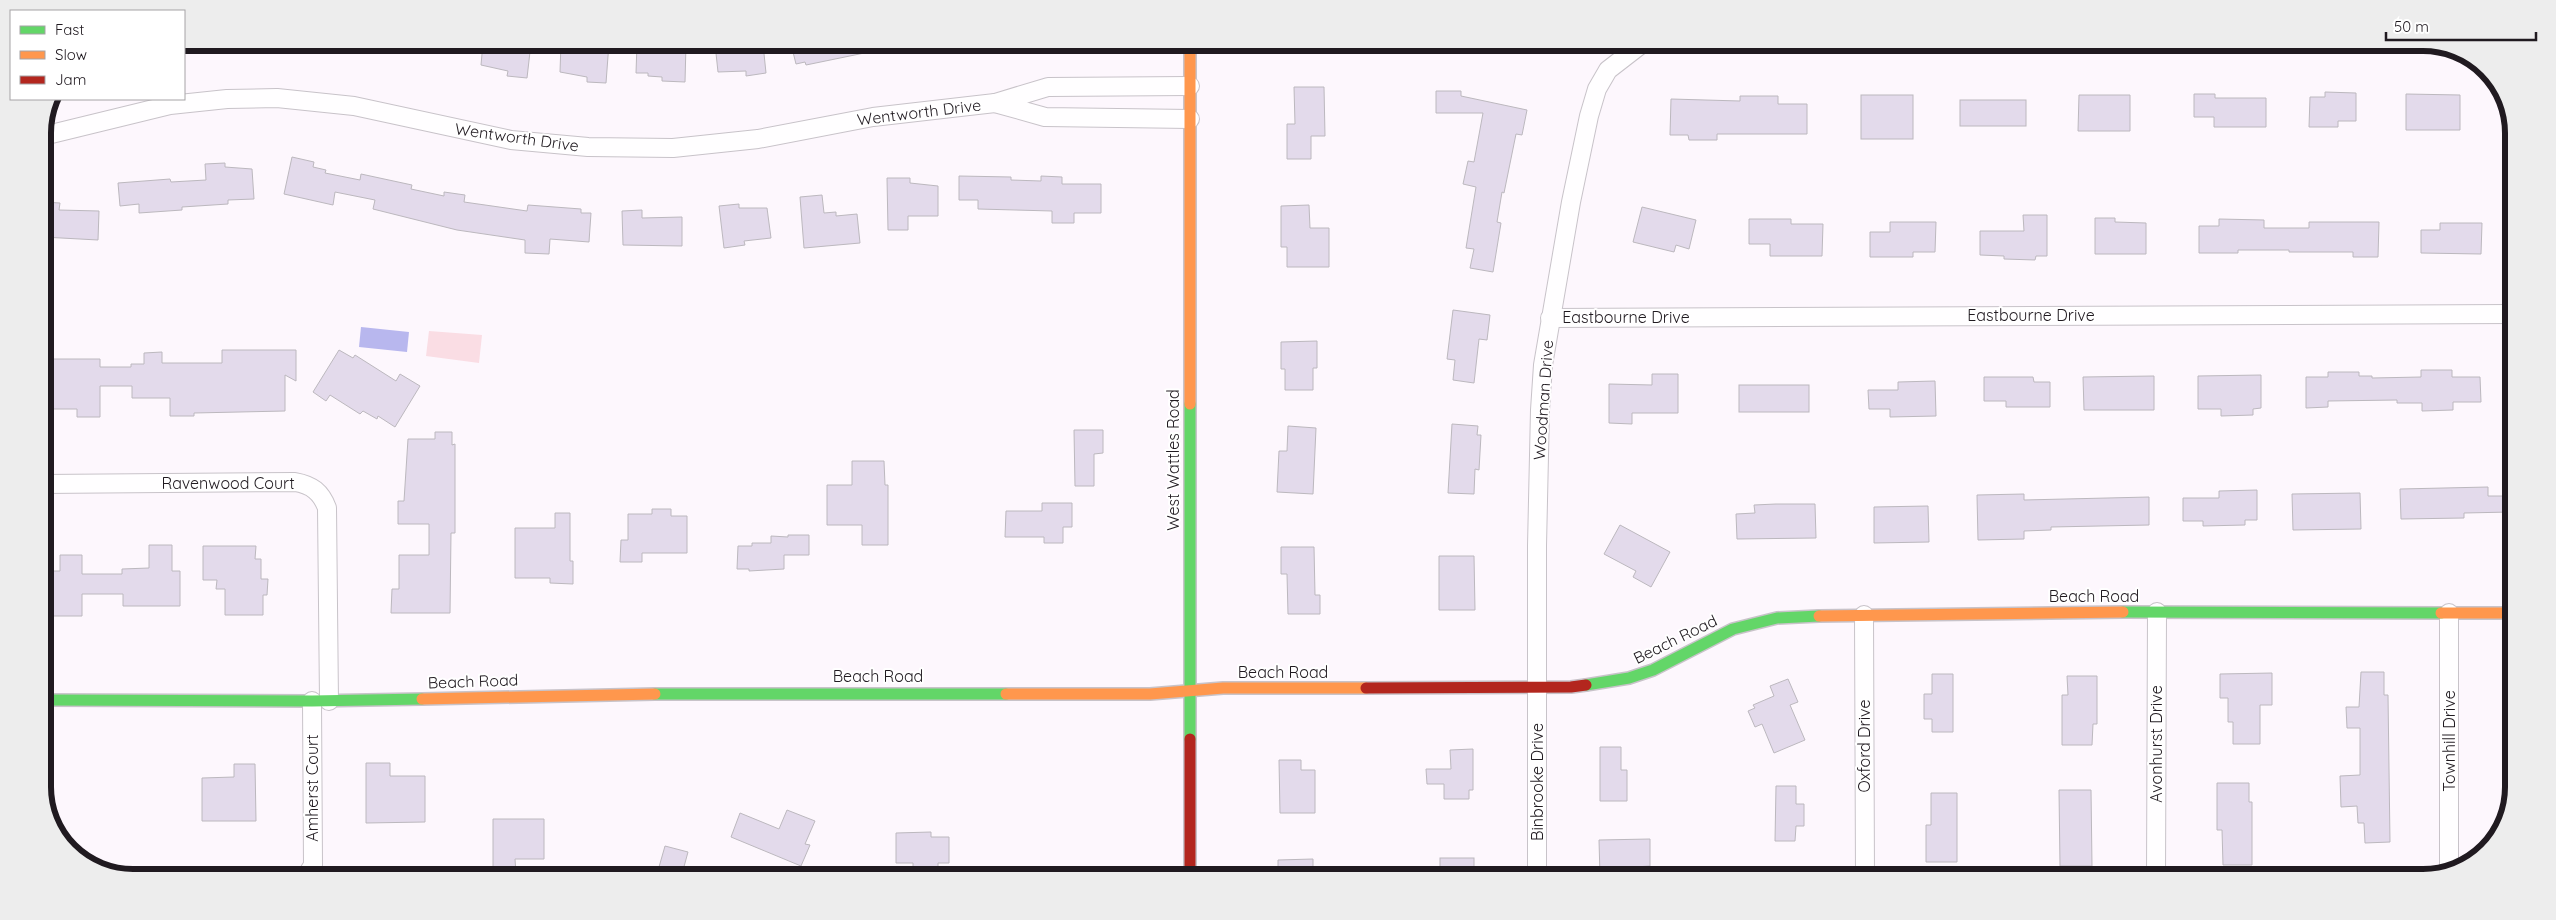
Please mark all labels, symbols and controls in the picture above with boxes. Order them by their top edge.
legend [10,10,185,100]
scale bar [2386,10,2536,42]
text: 50 m [2394,17,2429,36]
text: Fast [55,20,84,39]
text: Slow [55,45,87,64]
text: Jam [55,70,86,89]
street label: Wentworth Drive [856,94,982,130]
street label: Wentworth Drive [454,118,580,156]
street label: Eastbourne Drive [1967,305,2095,325]
street label: Eastbourne Drive [1562,307,1690,327]
street label: Woodman Drive [1529,339,1557,461]
street label: West Wattles Road [1163,389,1183,531]
street label: Ravenwood Court [161,473,295,493]
street label: Beach Road [2049,586,2139,606]
street label: Beach Road [1630,610,1720,668]
street label: Beach Road [1238,662,1328,682]
street label: Beach Road [833,666,923,686]
street label: Beach Road [427,669,519,693]
street label: Avonhurst Drive [2146,685,2166,803]
street label: Townhill Drive [2439,690,2459,792]
street label: Oxford Drive [1854,699,1874,793]
street label: Binbrooke Drive [1527,723,1547,841]
street label: Amherst Court [302,734,322,842]

